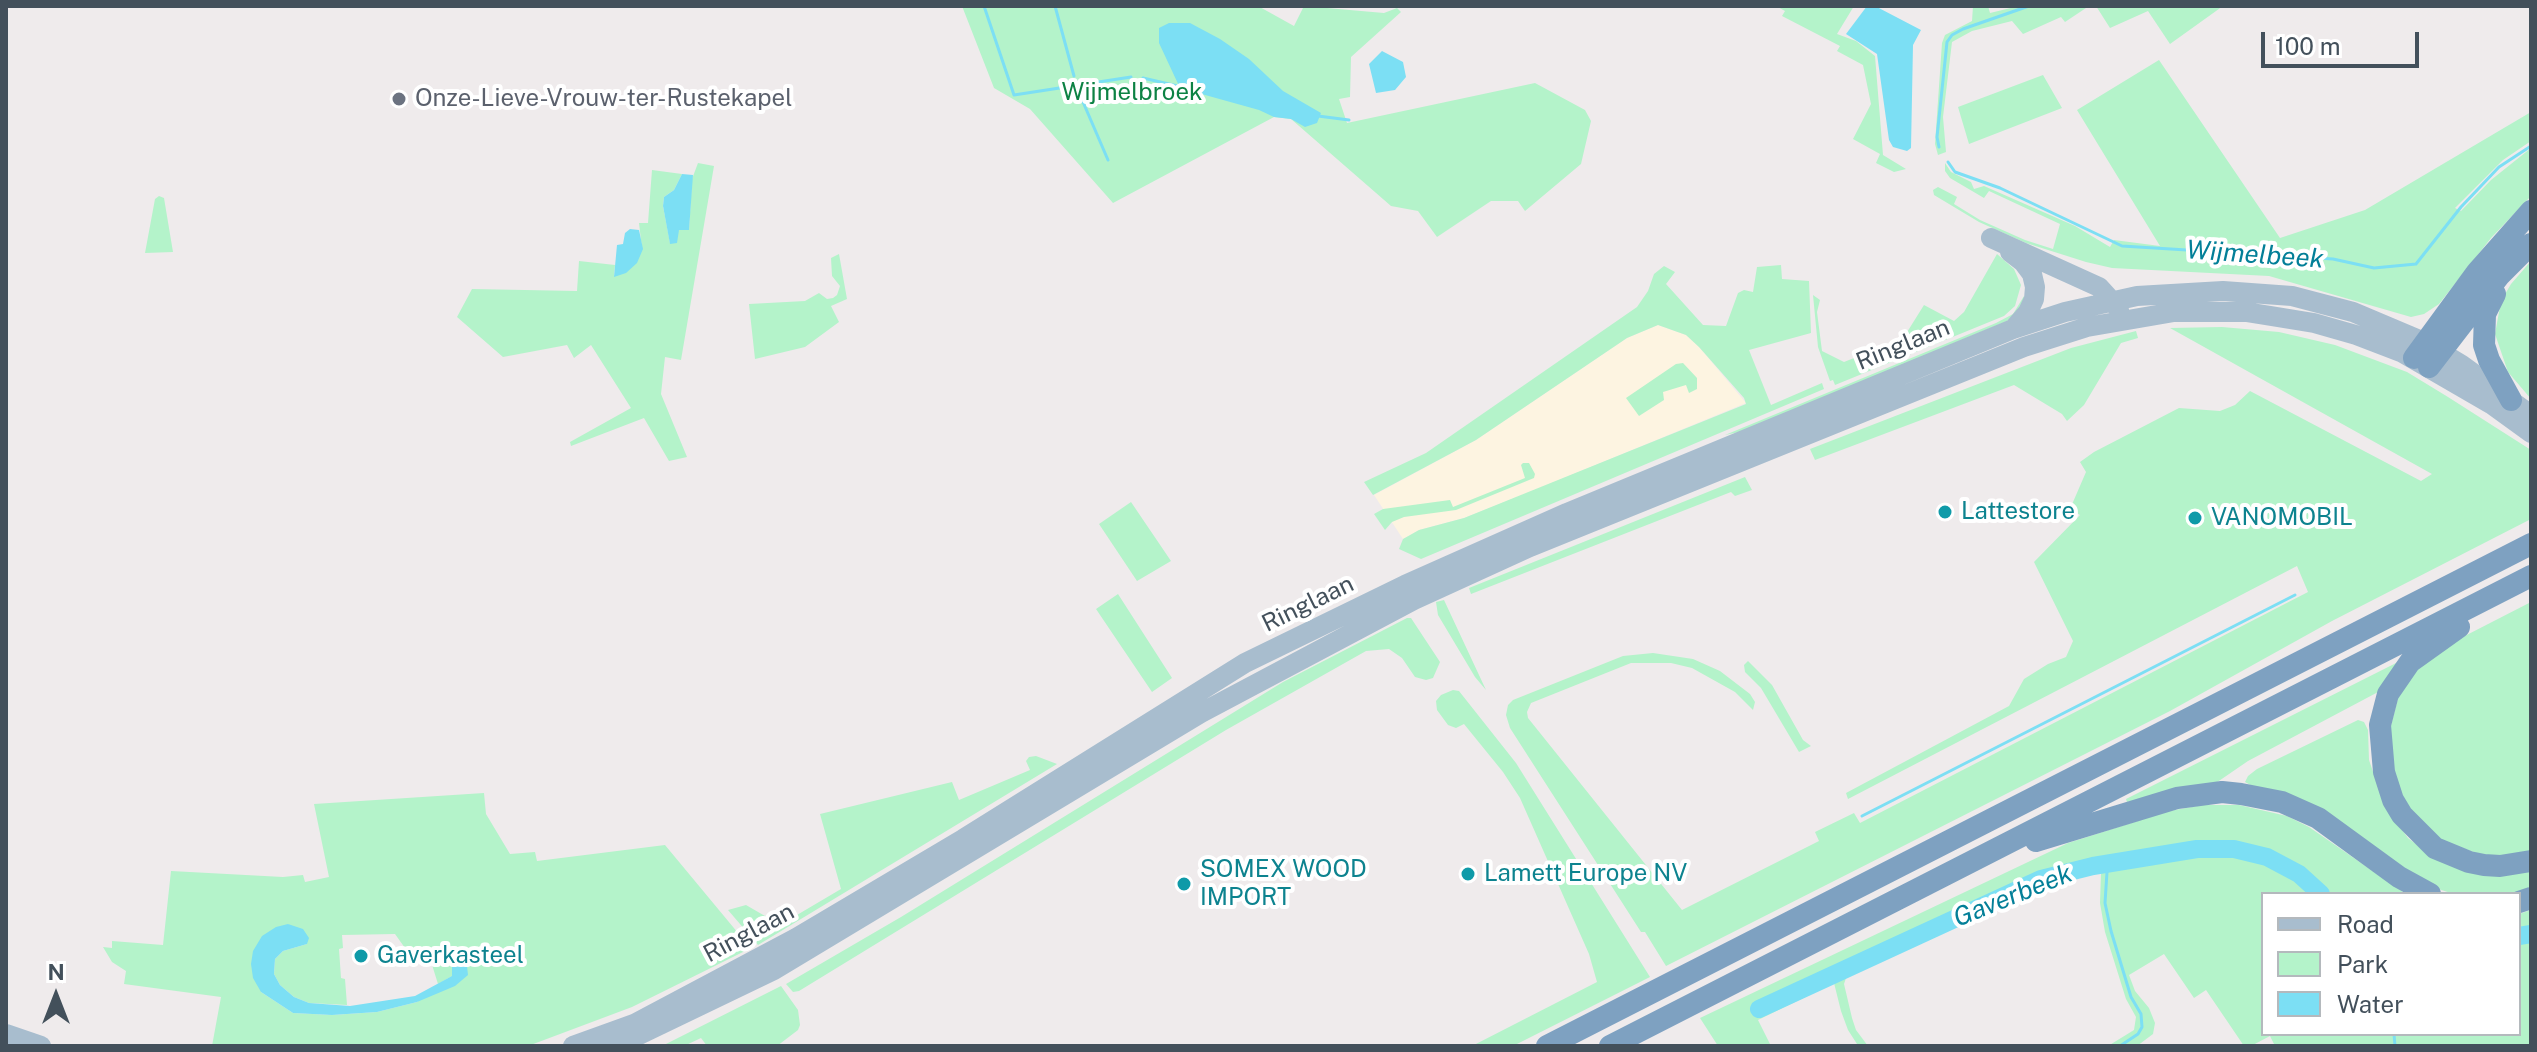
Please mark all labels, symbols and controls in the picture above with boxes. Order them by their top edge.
scale bar [2265,16,2423,66]
text: 100 m [2275,32,2341,60]
park label: Wijmelbroek [1062,79,1202,107]
place label: Onze-Lieve-Vrouw-ter-Rustekapel [415,85,792,113]
marker: Onze-Lieve-Vrouw-ter-Rustekapel [390,90,408,108]
water label: Wijmelbeek [2185,235,2325,275]
street label: Ringlaan [1852,313,1954,377]
place label: Lattestore [1961,498,2075,526]
marker: Lattestore [1936,503,1954,521]
place label: VANOMOBIL [2211,504,2353,532]
marker: VANOMOBIL [2186,509,2204,527]
street label: Ringlaan [1257,569,1359,639]
place label: SOMEX WOOD IMPORT [1200,856,1367,912]
water label: Gaverbeek [1949,858,2077,934]
place label: Lamett Europe NV [1484,860,1687,888]
marker: Lamett Europe NV [1459,865,1477,883]
marker: SOMEX WOOD IMPORT [1175,875,1193,893]
legend [2261,892,2521,1036]
street label: Ringlaan [699,897,799,969]
text: Road [2337,910,2394,938]
place label: Gaverkasteel [377,942,524,970]
marker: Gaverkasteel [352,947,370,965]
text: Park [2337,950,2388,978]
north arrow [16,956,96,1036]
text: N [47,959,65,985]
text: Water [2337,990,2404,1018]

